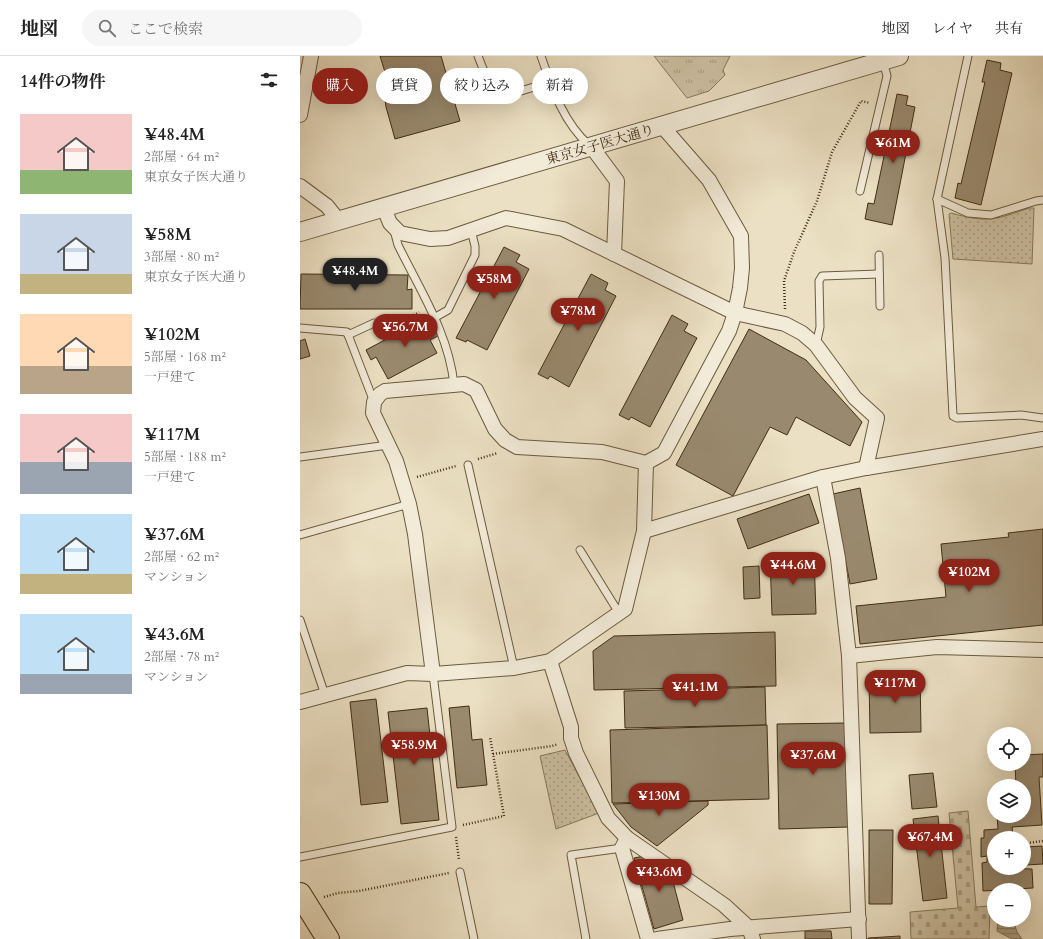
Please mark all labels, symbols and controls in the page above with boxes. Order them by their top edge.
search box [82,10,362,46]
text: 地図 [20,16,58,42]
icon: search [96,17,118,39]
text: ここで検索 [128,19,203,39]
text: 地図 [882,19,910,38]
text: レイヤ [932,19,973,38]
text: 共有 [995,19,1023,38]
chip: 購入 [312,68,368,104]
chip: 賃貸 [376,68,432,104]
chip: 絞り込み [440,68,524,104]
chip: 新着 [532,68,588,104]
icon: filters [258,69,280,91]
text: 14件の物件 [20,70,105,93]
street label: 東京女子医大通り [544,120,657,169]
text: ¥48.4M [144,123,205,146]
icon: home [52,130,100,178]
pin: ¥61M [869,130,917,164]
text: ¥61M [875,134,911,152]
text: 2部屋 · 64 m² [144,148,219,166]
text: 東京女子医大通り [144,168,248,186]
text: ¥58M [144,223,191,246]
icon: home [52,230,100,278]
text: 3部屋 · 80 m² [144,248,219,266]
pin: ¥48.4M [322,258,388,292]
text: ¥48.4M [332,262,378,280]
pin: ¥58M [470,266,518,300]
text: 東京女子医大通り [144,268,248,286]
text: ¥58M [476,270,512,288]
pin: ¥78M [554,298,602,332]
text: ¥78M [560,302,596,320]
pin: ¥56.7M [372,314,438,348]
text: ¥56.7M [382,318,428,336]
text: ¥102M [144,323,200,346]
icon: home [52,330,100,378]
text: 5部屋 · 168 m² [144,348,226,366]
text: 一戸建て [144,368,196,386]
text: ¥117M [144,423,200,446]
icon: home [52,430,100,478]
text: 5部屋 · 188 m² [144,448,226,466]
text: 一戸建て [144,468,196,486]
text: ¥37.6M [144,523,205,546]
icon: home [52,530,100,578]
text: 2部屋 · 62 m² [144,548,219,566]
pin: ¥44.6M [760,552,826,586]
text: ¥44.6M [770,556,816,574]
pin: ¥102M [941,559,997,593]
text: ¥102M [948,563,990,581]
text: マンション [144,568,208,586]
text: ¥43.6M [144,623,205,646]
icon: home [52,630,100,678]
text: 2部屋 · 78 m² [144,648,219,666]
text: マンション [144,668,208,686]
pin: ¥117M [867,670,923,704]
pin: ¥41.1M [662,674,728,708]
text: ¥117M [874,674,916,692]
text: ¥41.1M [672,678,718,696]
map controls [987,727,1031,927]
button: locate [987,727,1031,771]
pin: ¥58.9M [381,732,447,766]
text: ¥58.9M [391,736,437,754]
pin: ¥37.6M [780,742,846,776]
text: ¥37.6M [790,746,836,764]
button: layers [987,779,1031,823]
pin: ¥130M [631,783,687,817]
text: ¥130M [638,787,680,805]
pin: ¥67.4M [897,824,963,858]
text: ¥67.4M [907,828,953,846]
button: + [987,831,1031,875]
pin: ¥43.6M [626,859,692,893]
text: ¥43.6M [636,863,682,881]
button: − [987,883,1031,927]

